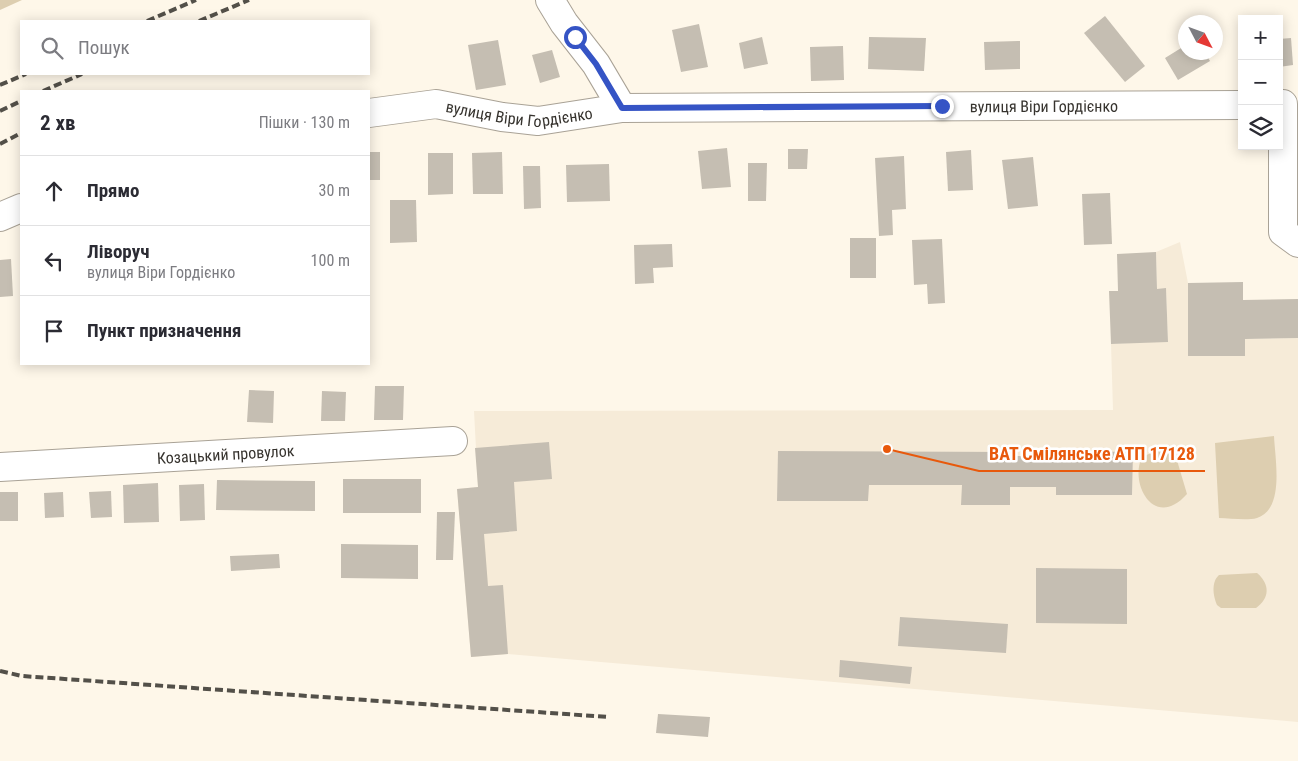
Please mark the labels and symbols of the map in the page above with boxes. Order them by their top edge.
north arrow [1178,15,1223,60]
route start [564,26,587,49]
route end [931,95,954,118]
street label: вулиця Віри Гордієнко [444,97,594,131]
street label: вулиця Віри Гордієнко [970,97,1118,116]
callout: ВАТ Смілянське АТП 17128 [979,438,1205,471]
street label: Козацький провулок [156,441,295,468]
text: ВАТ Смілянське АТП 17128 [989,443,1195,464]

